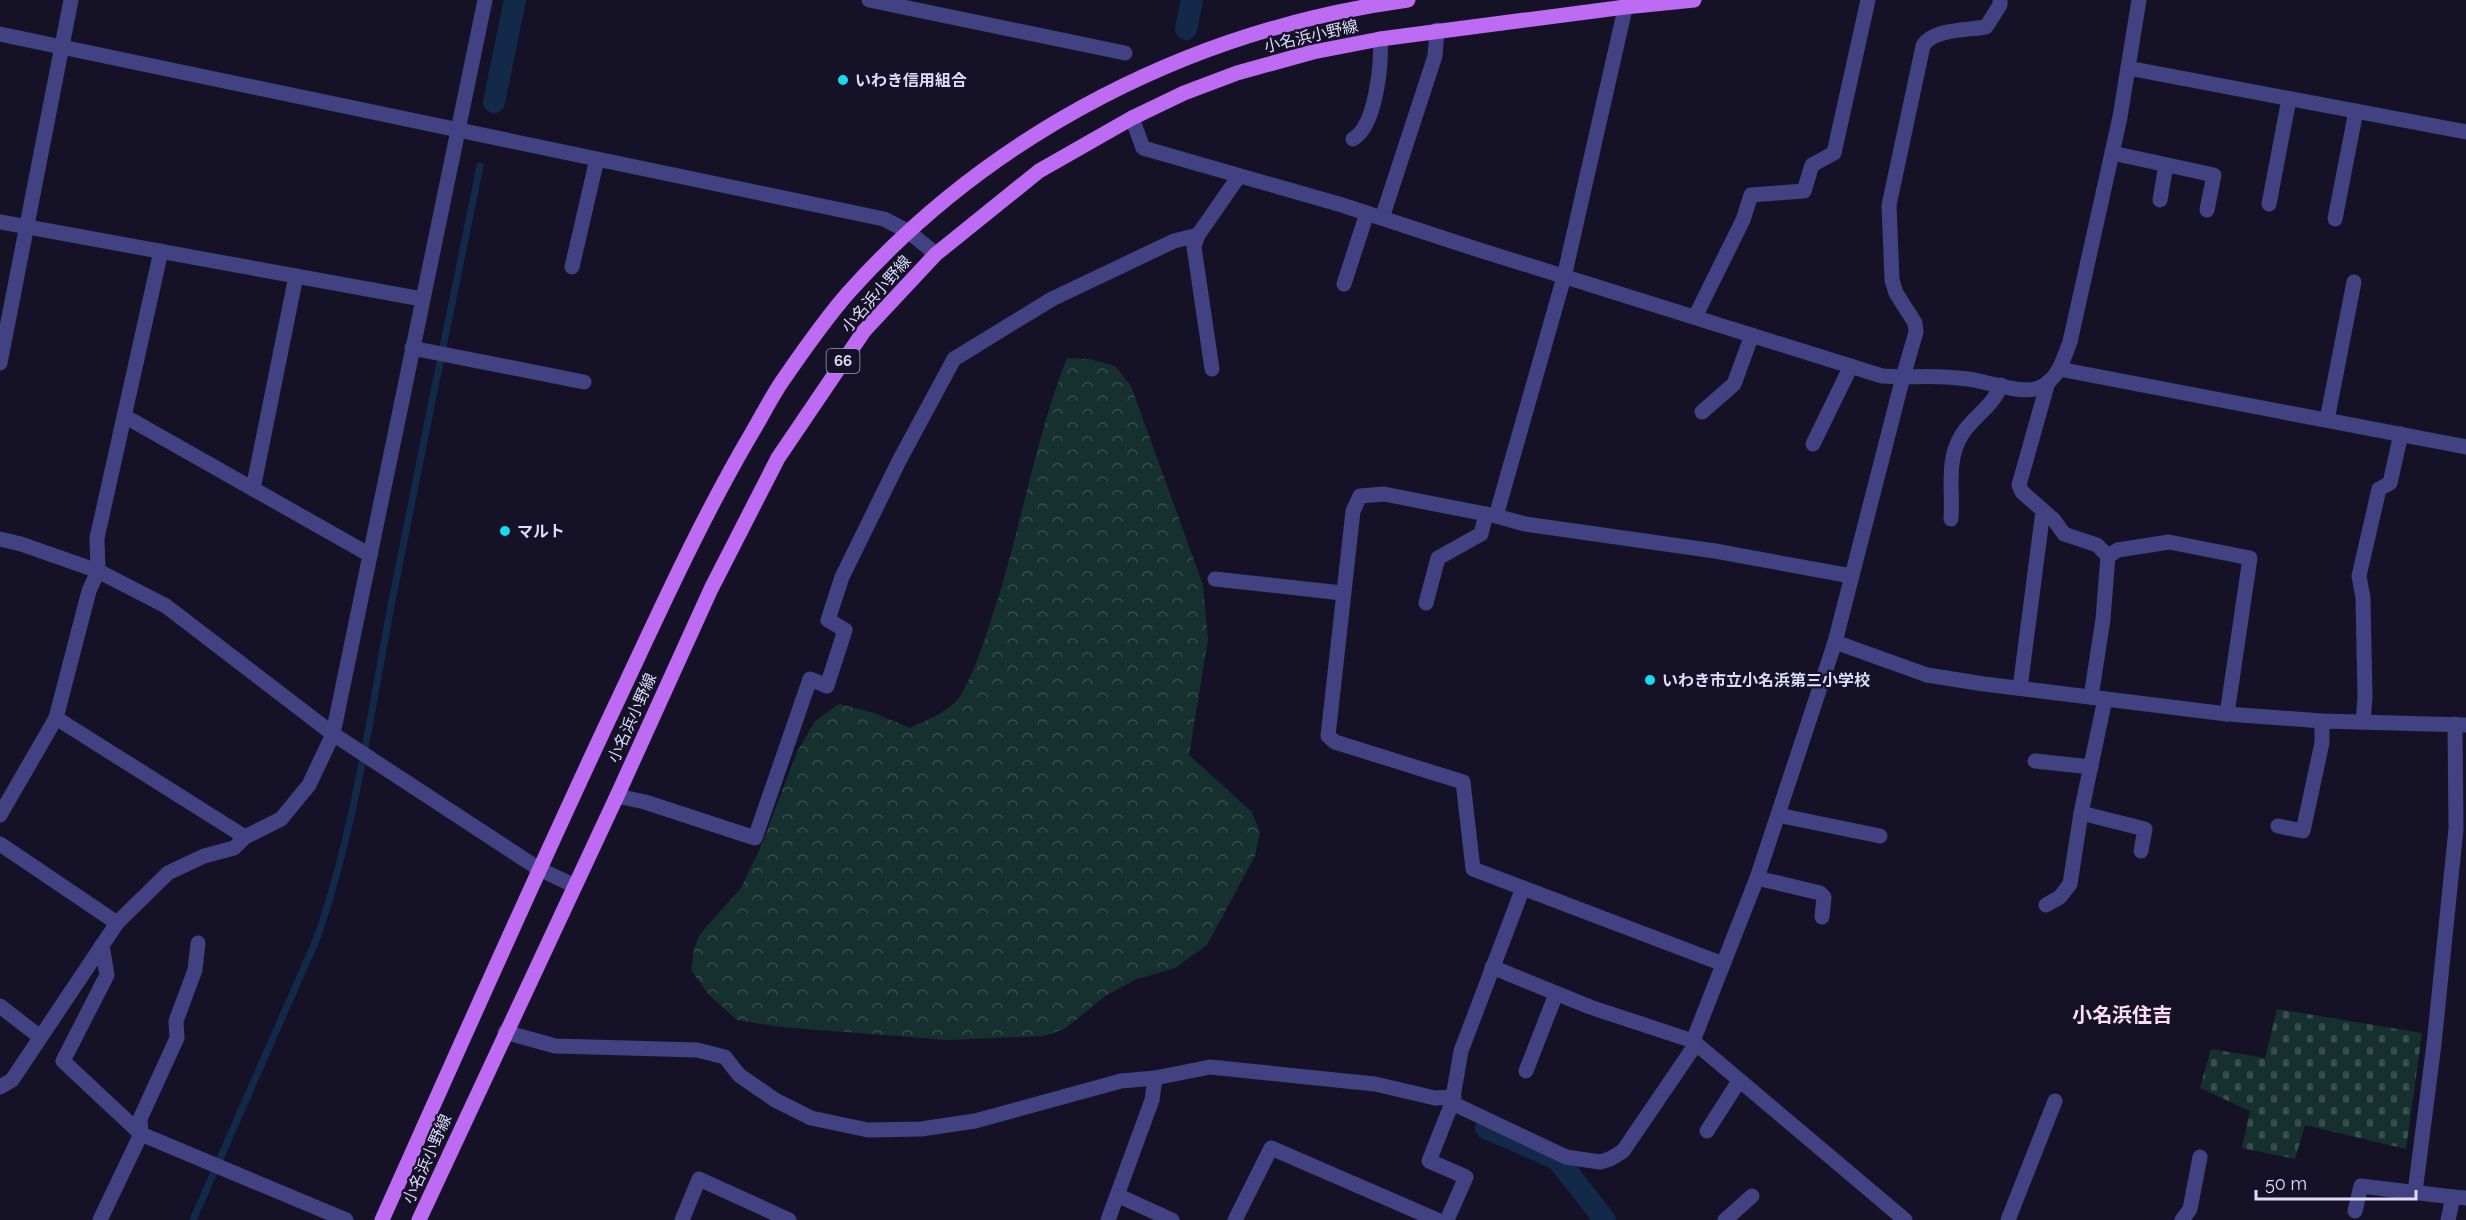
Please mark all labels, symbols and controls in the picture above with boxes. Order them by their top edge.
street label: 小名浜小野線 [1262,16,1360,56]
place label: いわき信用組合 [855,71,967,90]
marker: いわき信用組合 [836,73,850,87]
street label: 小名浜小野線 [837,252,915,336]
road number: 66 [826,349,860,373]
place label: マルト [517,522,565,541]
marker: マルト [498,524,512,538]
street label: 小名浜小野線 [604,670,660,766]
place label: いわき市立小名浜第三小学校 [1662,671,1870,690]
marker: いわき市立小名浜第三小学校 [1643,673,1657,687]
district label: 小名浜住吉 [2072,1003,2172,1027]
street label: 小名浜小野線 [399,1111,455,1207]
scale bar [2256,1163,2416,1201]
text: 50 m [2265,1173,2307,1194]

